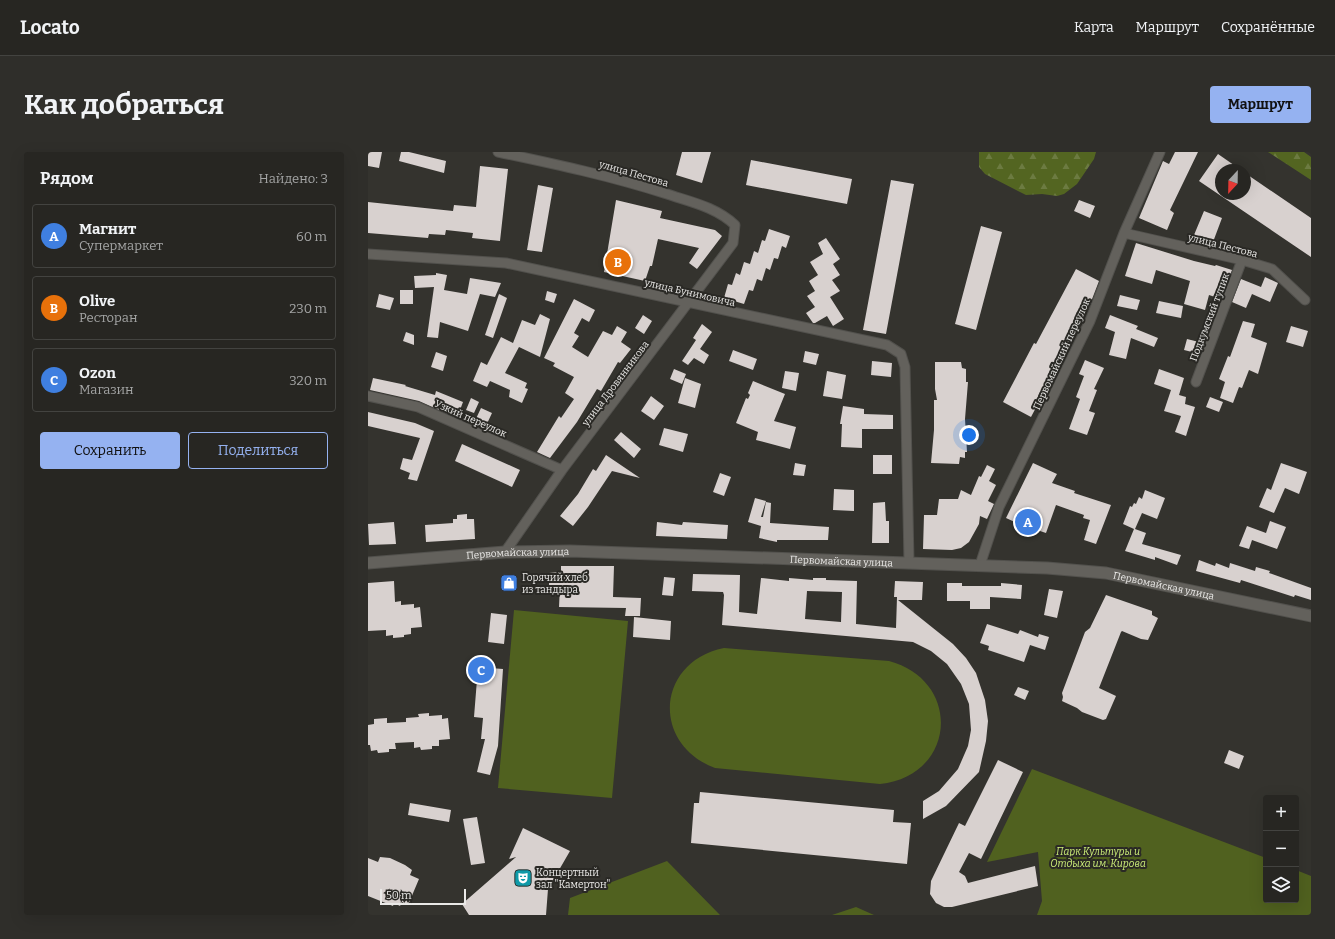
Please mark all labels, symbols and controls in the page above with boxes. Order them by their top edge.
text: Locato [20,16,80,39]
text: Карта [1074,19,1114,36]
text: Маршрут [1136,19,1199,36]
text: Сохранённые [1221,19,1315,36]
button: Маршрут [1210,86,1311,123]
text: Как добраться [24,88,224,121]
street label: улица Пестова [597,158,670,190]
north arrow [1215,164,1251,200]
text: Рядом [40,168,93,189]
text: Найдено: 3 [259,171,328,186]
text: Магнит [79,220,136,238]
text: A [49,229,59,244]
text: 60 m [296,229,327,244]
street label: улица Пестова [1186,231,1259,261]
text: Супермаркет [79,238,163,253]
pin: B [605,247,631,277]
street label: Подкумский тупик [1188,272,1232,363]
street label: улица Бунимовича [642,276,737,309]
text: Olive [79,292,115,310]
street label: Первомайский переулок [1031,297,1093,412]
text: B [50,301,58,316]
text: 230 m [289,301,327,316]
text: Ресторан [79,310,138,325]
street label: улица Дровянникова [579,338,652,429]
text: Ozon [79,364,116,382]
text: C [50,373,58,388]
text: 320 m [289,373,327,388]
text: Магазин [79,382,134,397]
street label: Узкий переулок [433,398,509,440]
your location [959,425,979,445]
button: Сохранить [40,432,180,469]
button: Поделиться [188,432,328,469]
pin: A [1015,507,1041,537]
street label: Первомайская улица [466,546,570,562]
street label: Первомайская улица [790,554,894,570]
street label: Первомайская улица [1112,570,1216,603]
place label: Горячий хлеб из тандыра [522,571,588,596]
shop icon: Горячий хлеб из тандыра [499,573,519,593]
pin: C [468,655,494,685]
map controls [1263,795,1299,903]
button: + [1263,795,1299,831]
button: − [1263,831,1299,867]
park label: Парк Культуры и Отдыха им. Кирова [1050,846,1146,870]
place label: Концертный зал "Камертон" [536,867,611,891]
button: layers [1263,867,1299,903]
theatre icon: Концертный зал "Камертон" [513,868,533,888]
scale bar [380,887,466,906]
text: 50 m [386,889,412,902]

